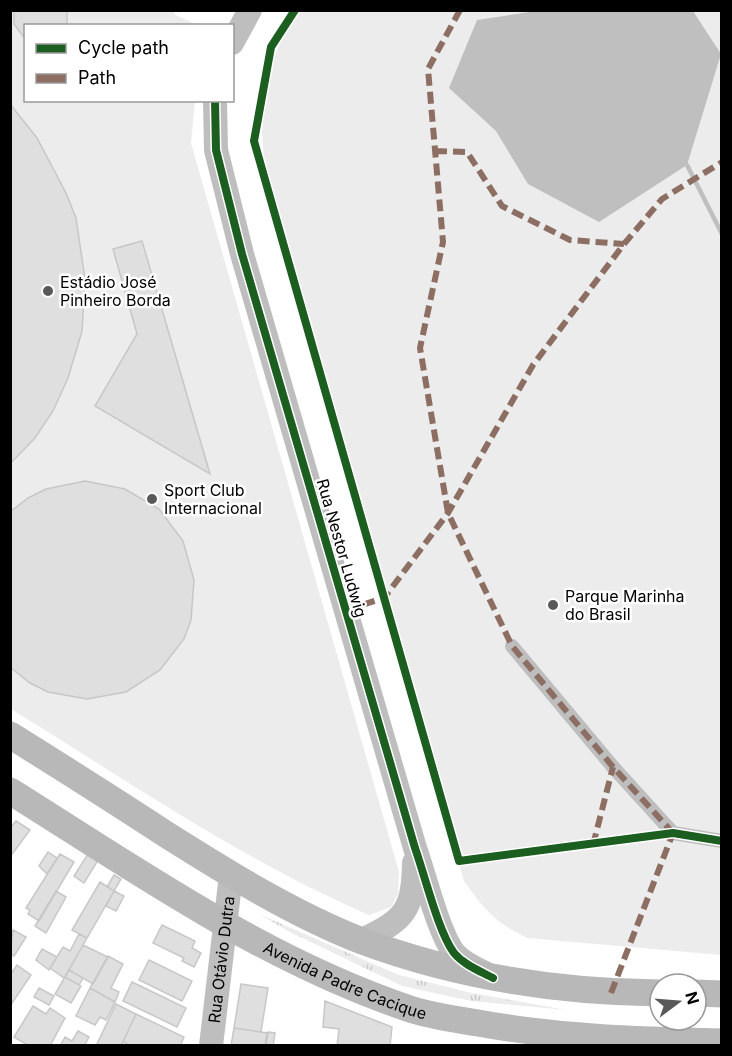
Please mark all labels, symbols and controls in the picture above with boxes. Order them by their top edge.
legend [24,24,234,102]
text: Cycle path [78,37,169,58]
text: Path [78,67,116,88]
place label: Estádio José Pinheiro Borda [60,272,171,310]
marker: Estádio José Pinheiro Borda [41,284,55,298]
street label: Rua Nestor Ludwig [313,476,371,620]
place label: Sport Club Internacional [164,480,262,518]
marker: Sport Club Internacional [145,492,159,506]
place label: Parque Marinha do Brasil [565,586,685,624]
marker: Parque Marinha do Brasil [546,598,560,612]
street label: Rua Otávio Dutra [204,895,238,1024]
street label: Avenida Padre Cacique [260,937,429,1023]
north arrow [648,972,708,1032]
text: N [681,989,704,1006]

